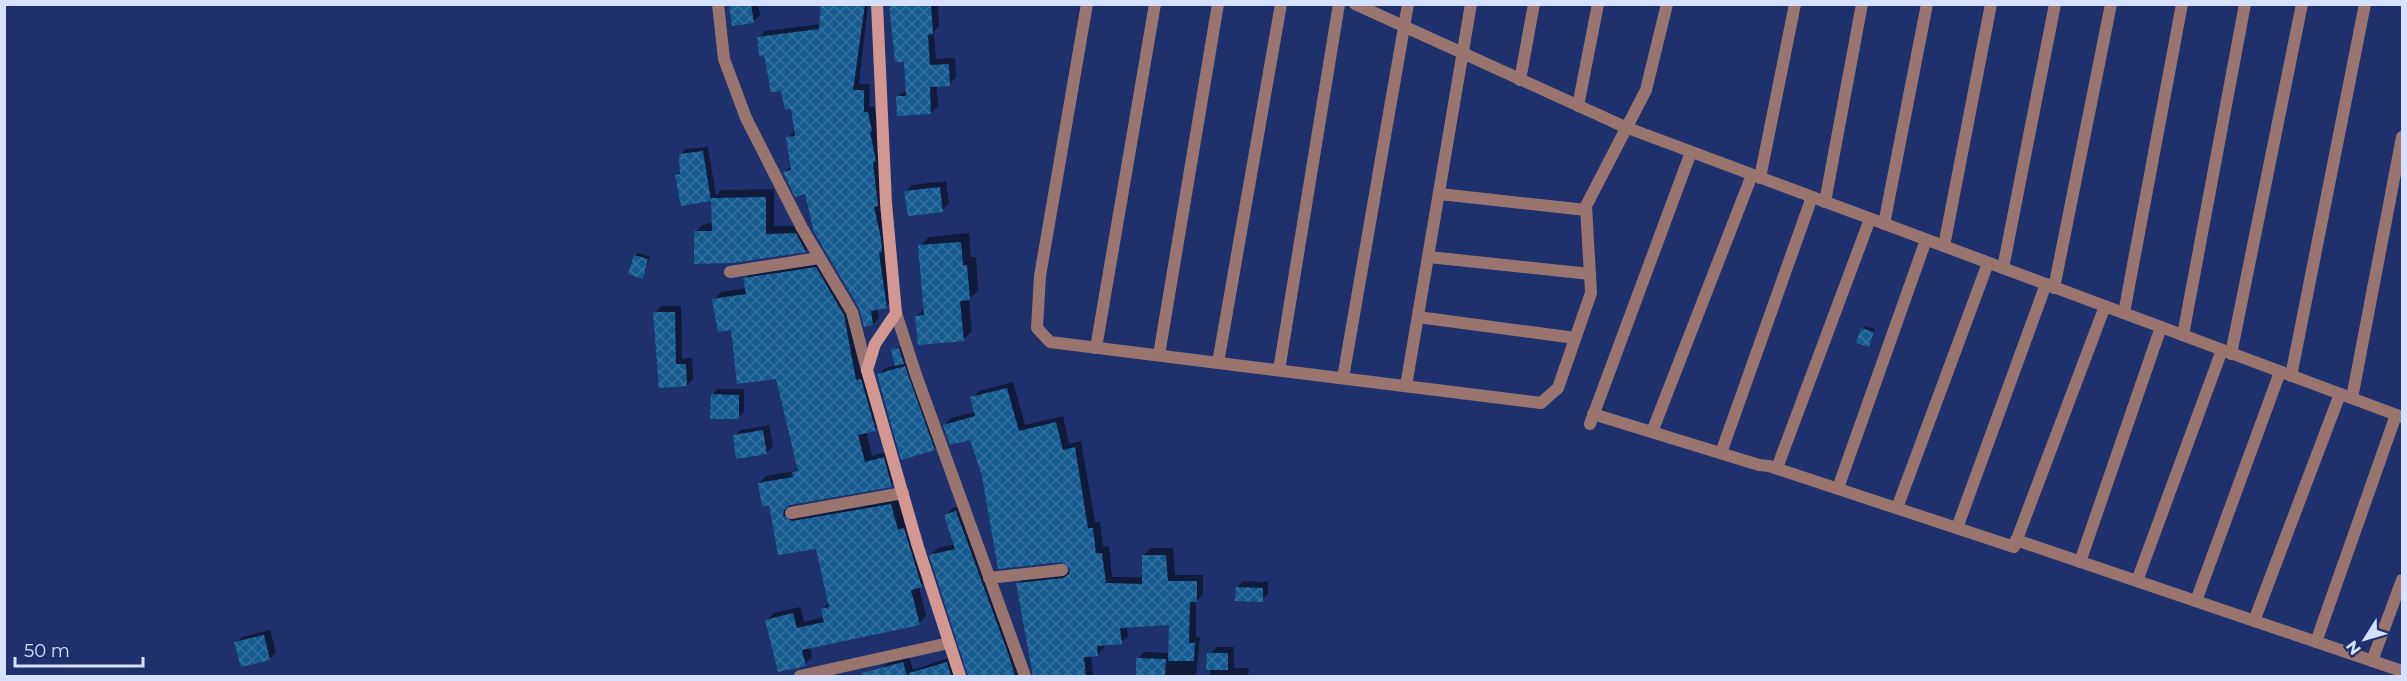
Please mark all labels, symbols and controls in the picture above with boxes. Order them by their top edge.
north arrow [2335,609,2395,669]
scale bar [15,630,142,668]
text: N [2342,637,2365,659]
text: 50 m [24,640,70,662]

